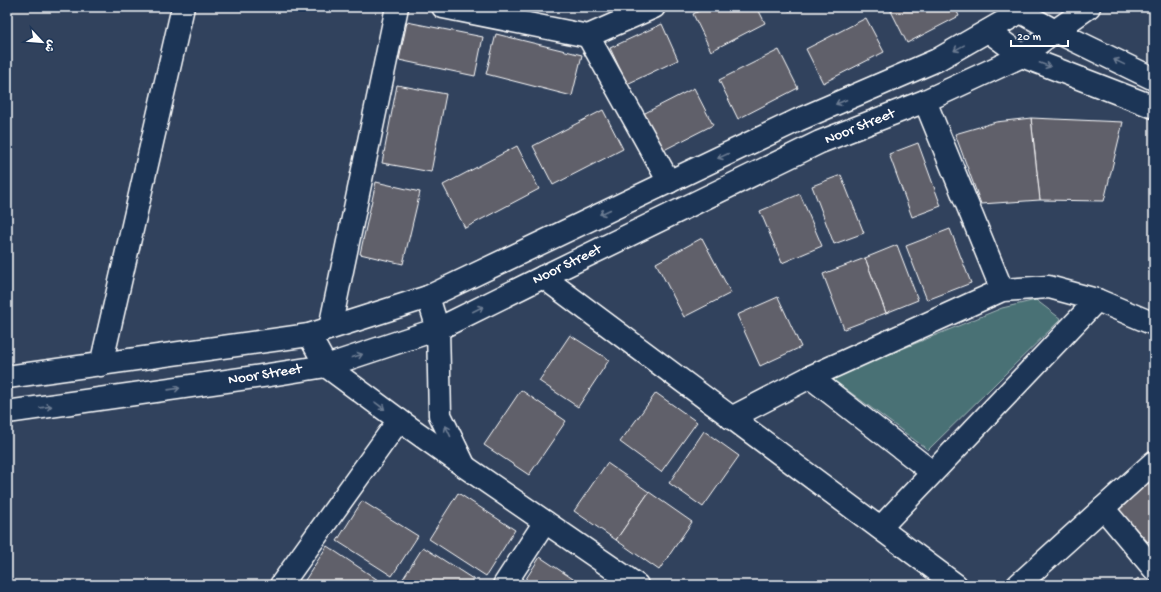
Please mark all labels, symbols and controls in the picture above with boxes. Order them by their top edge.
north arrow [22,22,62,62]
scale bar [1011,22,1068,48]
text: 20 m [1017,31,1042,45]
text: ش [41,37,57,54]
one-way arrow [953,44,965,52]
one-way arrow [1113,57,1125,65]
one-way arrow [1039,62,1051,70]
one-way arrow [835,98,847,106]
street label: Noor Street [822,104,900,149]
one-way arrow [717,153,729,160]
one-way arrow [599,209,611,216]
street label: Noor Street [530,240,606,289]
one-way arrow [472,305,484,312]
one-way arrow [351,351,363,359]
street label: Noor Street [227,360,305,390]
one-way arrow [167,385,180,393]
one-way arrow [374,401,385,410]
one-way arrow [39,403,52,411]
one-way arrow [444,425,451,437]

